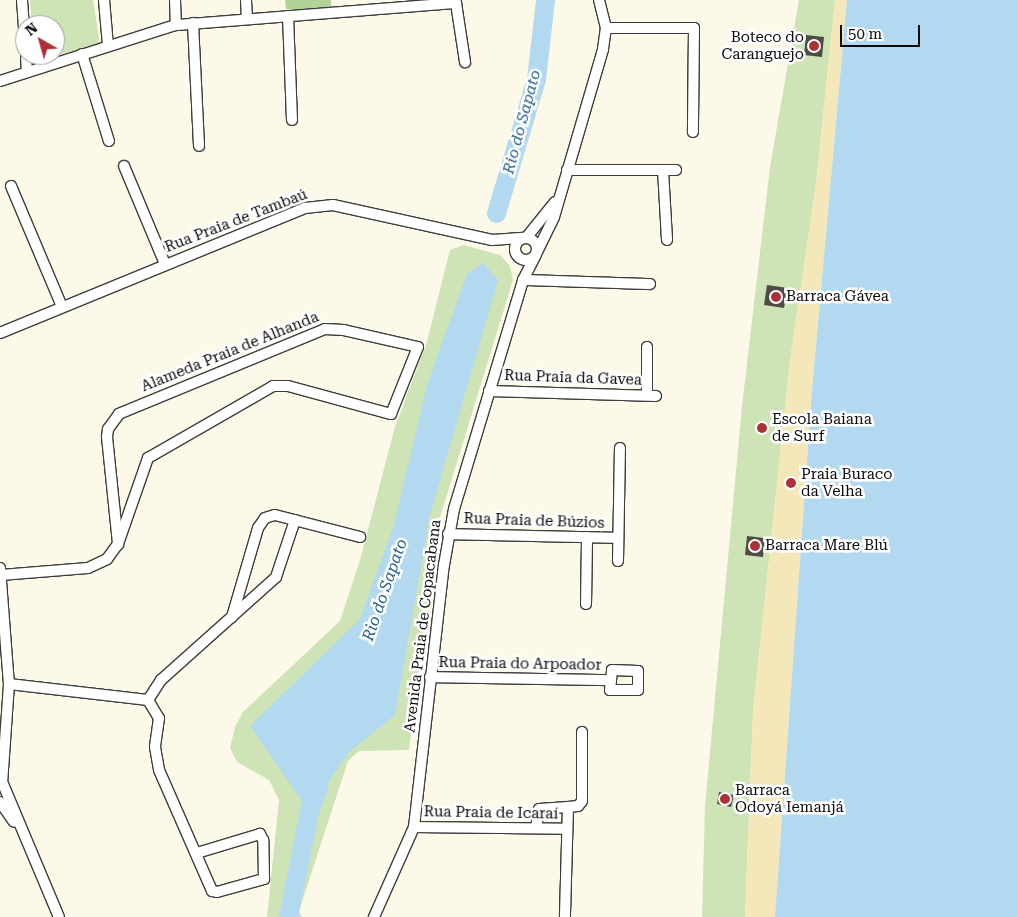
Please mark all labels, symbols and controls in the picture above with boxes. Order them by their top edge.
north arrow [15,15,65,65]
scale bar [843,15,923,47]
text: N [22,19,41,39]
text: 50 m [848,25,882,43]
place label: Boteco do Caranguejo [722,28,804,63]
marker: Boteco do Caranguejo [808,40,820,52]
water label: Rio do Sapato [499,68,545,176]
street label: Rua Praia de Tambaú [162,186,310,256]
place label: Barraca Gávea [786,288,889,306]
marker: Barraca Gávea [770,291,782,303]
street label: Alameda Praia de Alhanda [139,308,321,396]
street label: Rua Praia da Gavea [504,367,642,389]
place label: Escola Baiana de Surf [772,410,872,445]
marker: Escola Baiana de Surf [756,422,768,434]
place label: Praia Buraco da Velha [801,465,892,500]
marker: Praia Buraco da Velha [785,477,797,489]
street label: Rua Praia de Búzios [463,510,605,532]
street label: Avenida Praia de Copacabana [401,518,445,734]
water label: Rio do Sapato [359,536,411,644]
place label: Barraca Mare Blú [765,537,888,555]
marker: Barraca Mare Blú [749,540,761,552]
street label: Rua Praia do Arpoador [438,654,602,674]
place label: Barraca Odoyá Iemanjá [735,781,844,816]
marker: Barraca Odoyá Iemanjá [719,793,731,805]
street label: Rua Praia de Icaraí [424,803,558,823]

